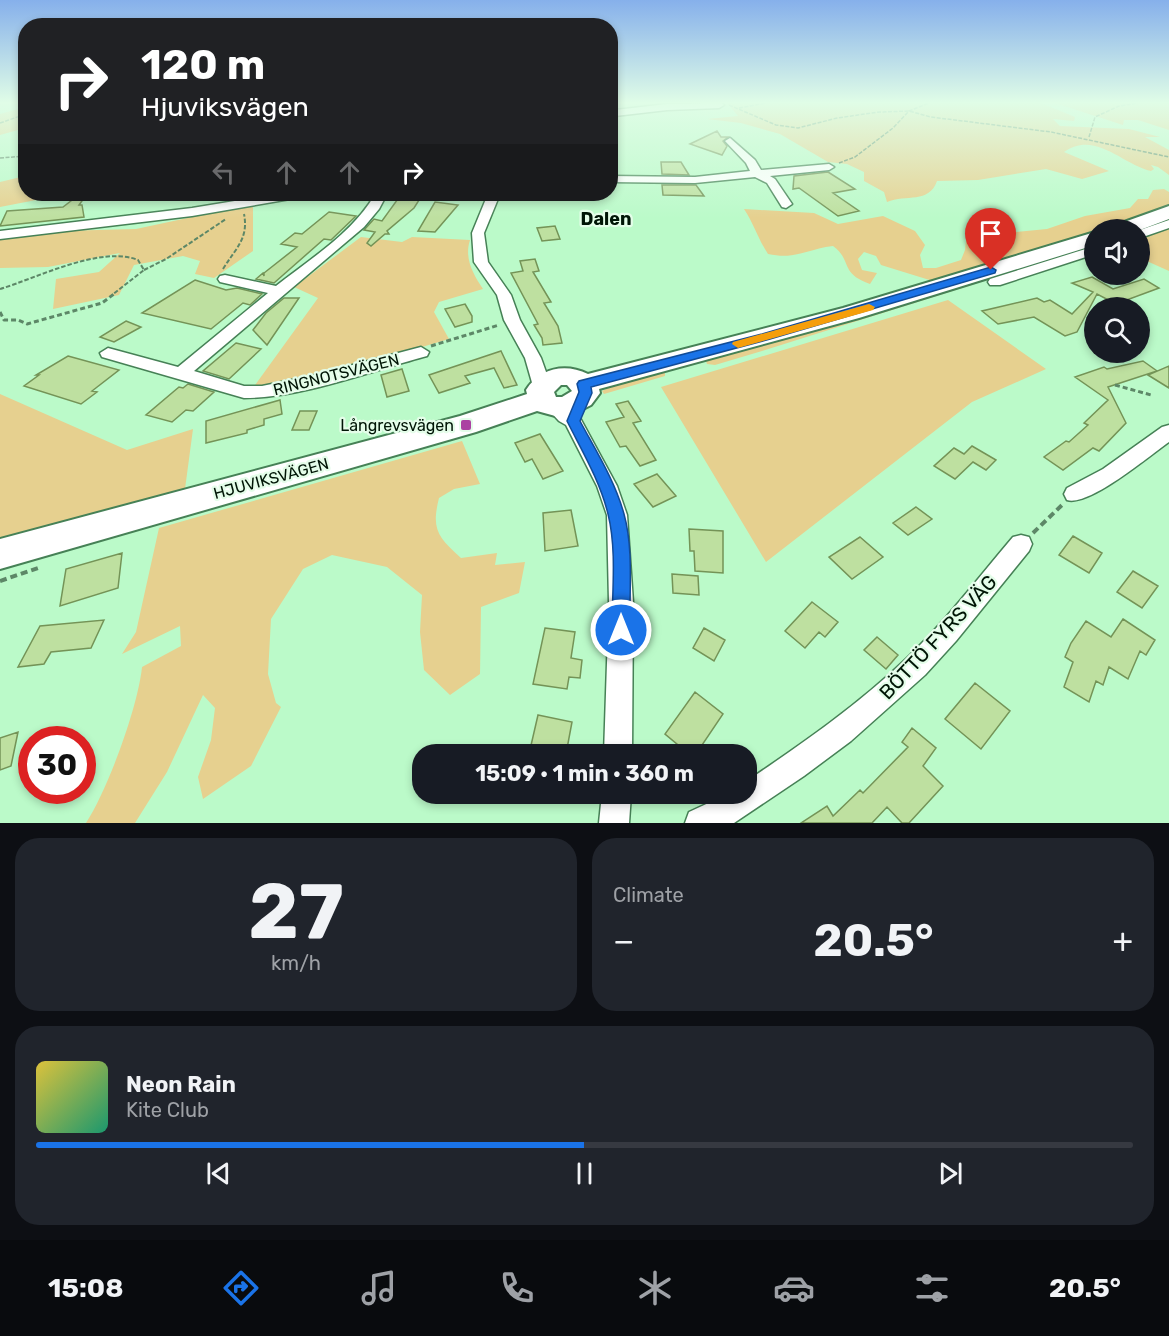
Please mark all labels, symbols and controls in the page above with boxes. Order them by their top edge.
text: 120 m [141,40,265,90]
icon: right [42,42,120,120]
text: Hjuviksvägen [141,91,309,123]
icon: left [207,156,240,189]
icon: ahead [270,156,303,189]
icon: ahead [333,156,366,189]
icon: right [396,156,429,189]
district label: Dalen [581,208,631,230]
pin [965,208,1016,270]
icon: arrive [974,217,1007,250]
map controls [1084,219,1150,363]
button: sound [1084,219,1150,285]
button: search [1084,297,1150,363]
street label: RINGNOTSVÄGEN [271,350,401,399]
place label: Långrevsvägen [340,416,454,435]
marker: Långrevsvägen [459,418,473,432]
street label: HJUVIKSVÄGEN [211,454,331,503]
street label: BÖTTÖ FYRS VÄG [874,570,1002,704]
position arrow [589,598,653,662]
speed limit sign: 30 [18,726,96,804]
text: 15:09 · 1 min · 360 m [475,760,694,787]
text: 27 [248,865,344,958]
text: Climate [613,883,684,907]
text: 20.5° [814,914,933,967]
text: − [613,921,634,960]
text: + [1112,921,1133,960]
text: km/h [271,951,321,975]
text: Neon Rain [126,1071,236,1098]
text: Kite Club [126,1098,209,1122]
icon: previous [202,1157,235,1190]
icon: pause [568,1157,601,1190]
icon: next [934,1157,967,1190]
icon: directions [220,1267,262,1309]
icon: music [358,1267,400,1309]
icon: phone [496,1267,538,1309]
icon: climate [634,1267,676,1309]
icon: car [773,1267,815,1309]
icon: filters [911,1267,953,1309]
text: 15:08 [48,1272,123,1304]
text: 20.5° [1049,1272,1121,1304]

